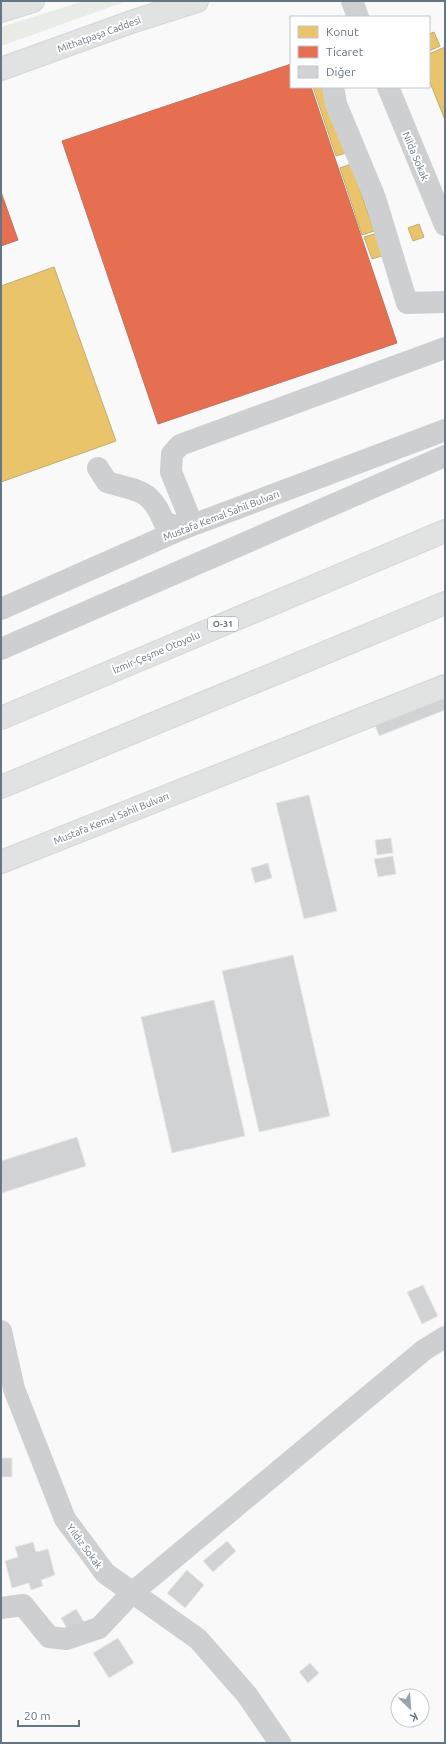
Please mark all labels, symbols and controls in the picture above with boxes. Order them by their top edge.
street label: Mithatpaşa Caddesi [56,14,142,55]
legend [290,16,430,88]
text: Konut [326,25,359,38]
text: Ticaret [326,45,364,58]
text: Diğer [326,65,356,78]
street label: Nilda Sokak [400,130,431,182]
street label: Mustafa Kemal Sahil Bulvarı [162,488,281,543]
road number: O-31 [208,617,238,631]
street label: İzmir-Çeşme Otoyolu [111,629,201,676]
street label: Mustafa Kemal Sahil Bulvarı [52,790,171,847]
street label: Yıldız Sokak [65,1522,105,1571]
north arrow [390,1688,430,1728]
scale bar [18,1702,79,1728]
text: 20 m [24,1709,51,1722]
text: K [408,1710,420,1724]

